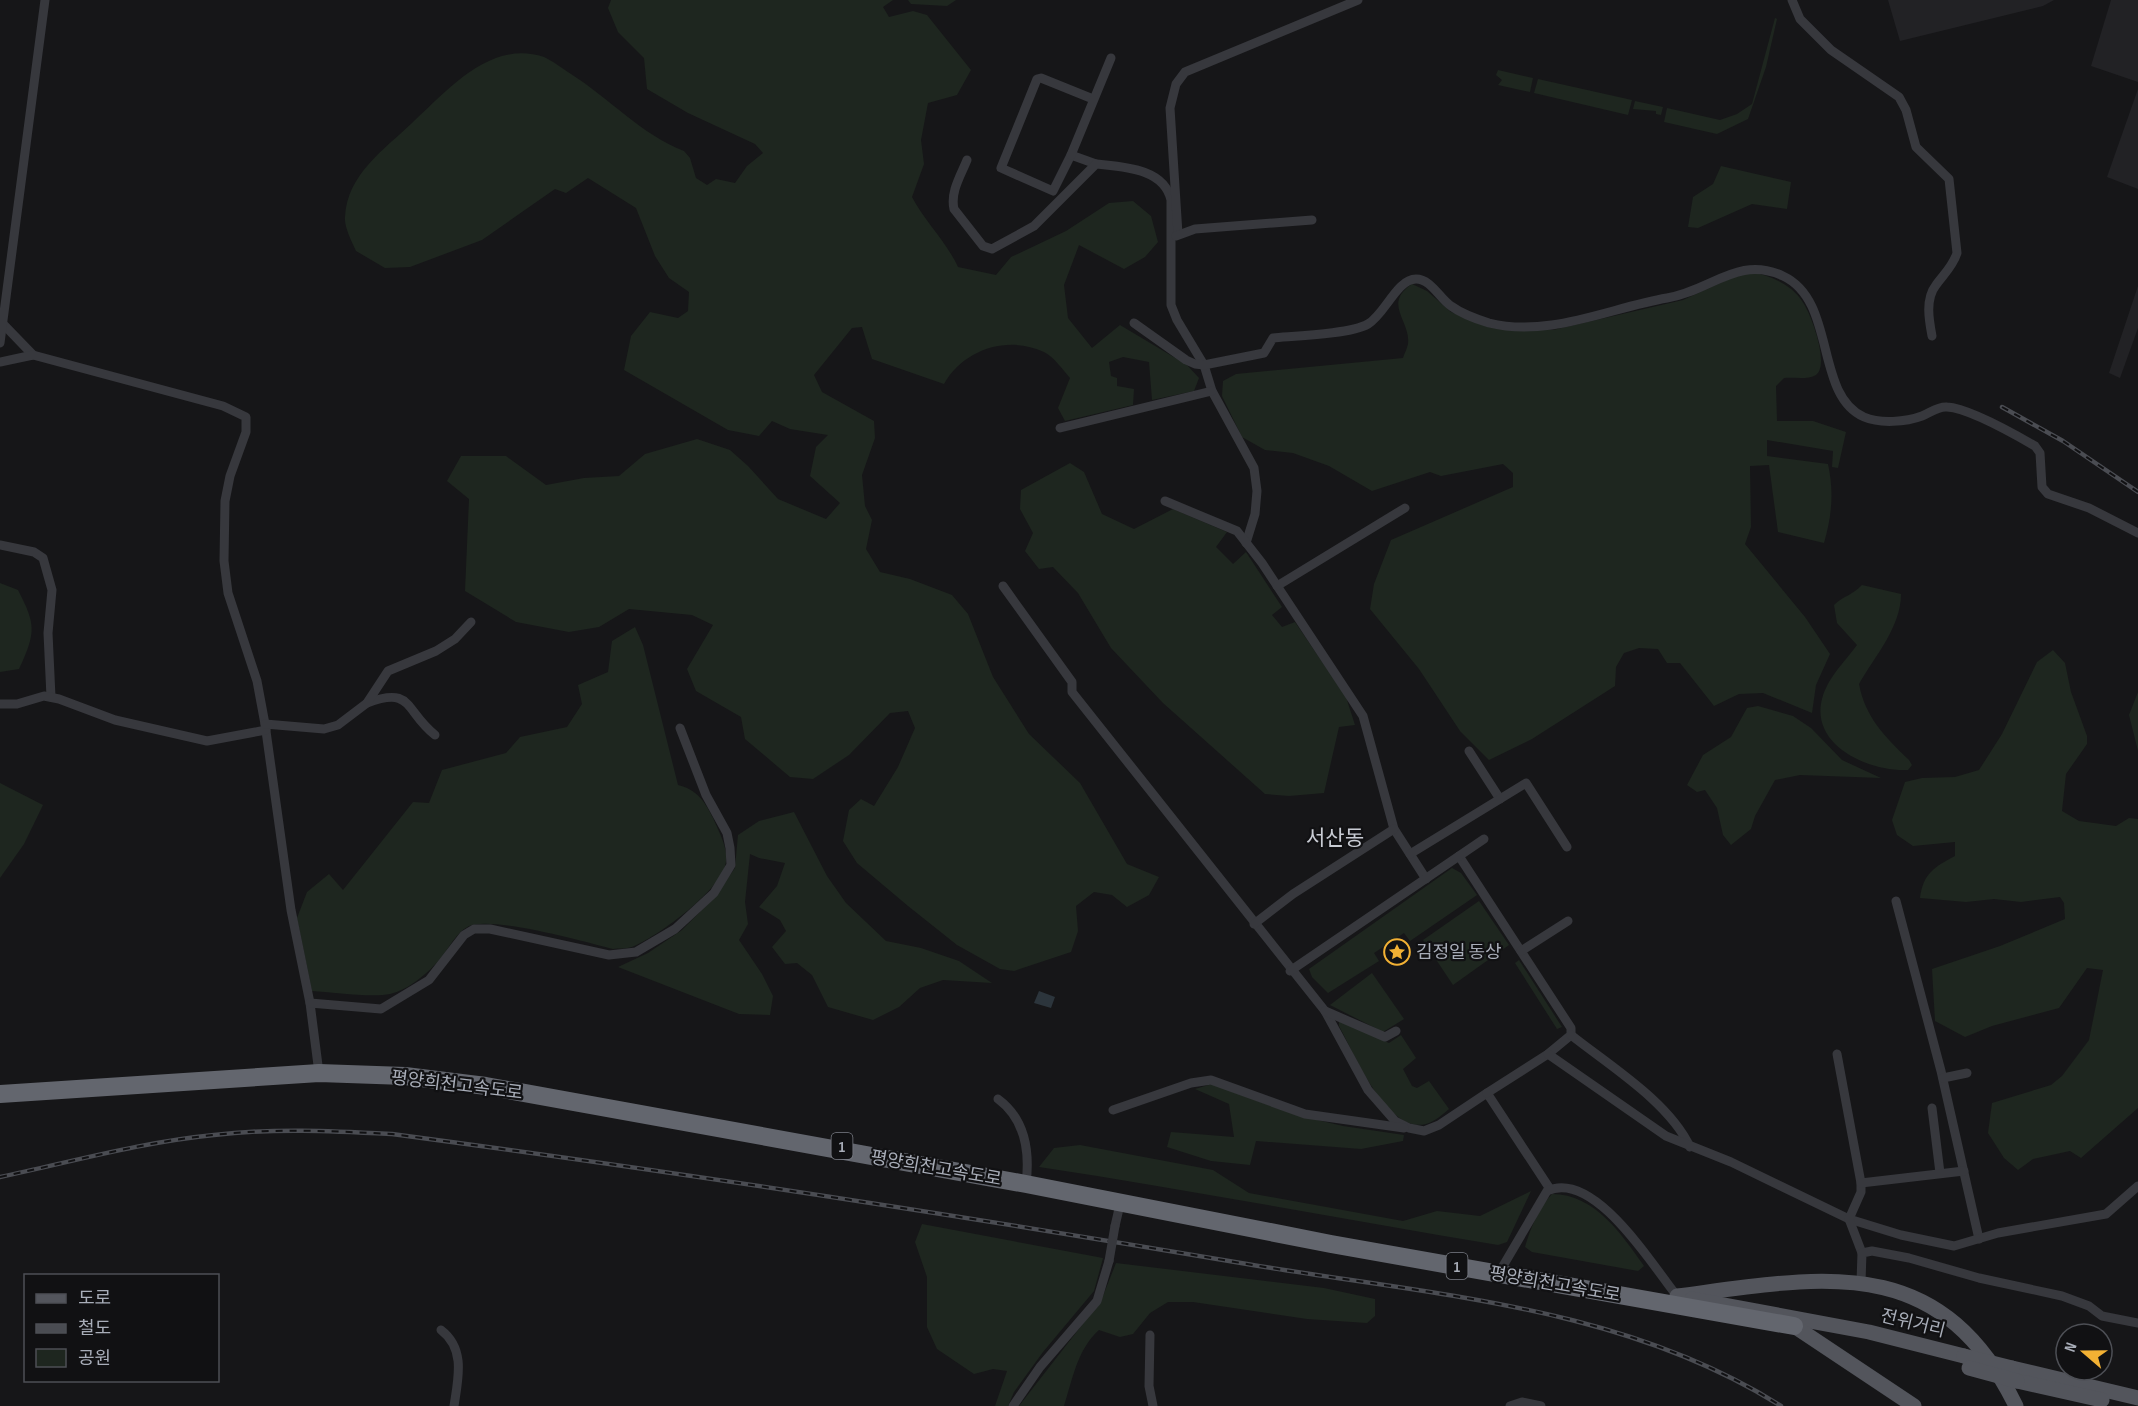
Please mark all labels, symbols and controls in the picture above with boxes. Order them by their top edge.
district label: 서산동 [1306,826,1364,851]
place icon: 김정일 동상 [1382,937,1412,967]
place label: 김정일 동상 [1416,942,1502,963]
street label: 평양희천고속도로 [390,1067,524,1104]
road number: 1 [832,1133,852,1159]
street label: 평양희천고속도로 [869,1147,1003,1190]
road number: 1 [1446,1253,1468,1279]
street label: 평양희천고속도로 [1488,1263,1622,1306]
legend [24,1274,219,1382]
text: 도로 [78,1288,111,1309]
street label: 전위거리 [1878,1305,1948,1342]
text: 철도 [78,1318,111,1339]
north arrow [2054,1322,2114,1382]
text: N [2061,1340,2082,1355]
text: 공원 [78,1348,111,1369]

